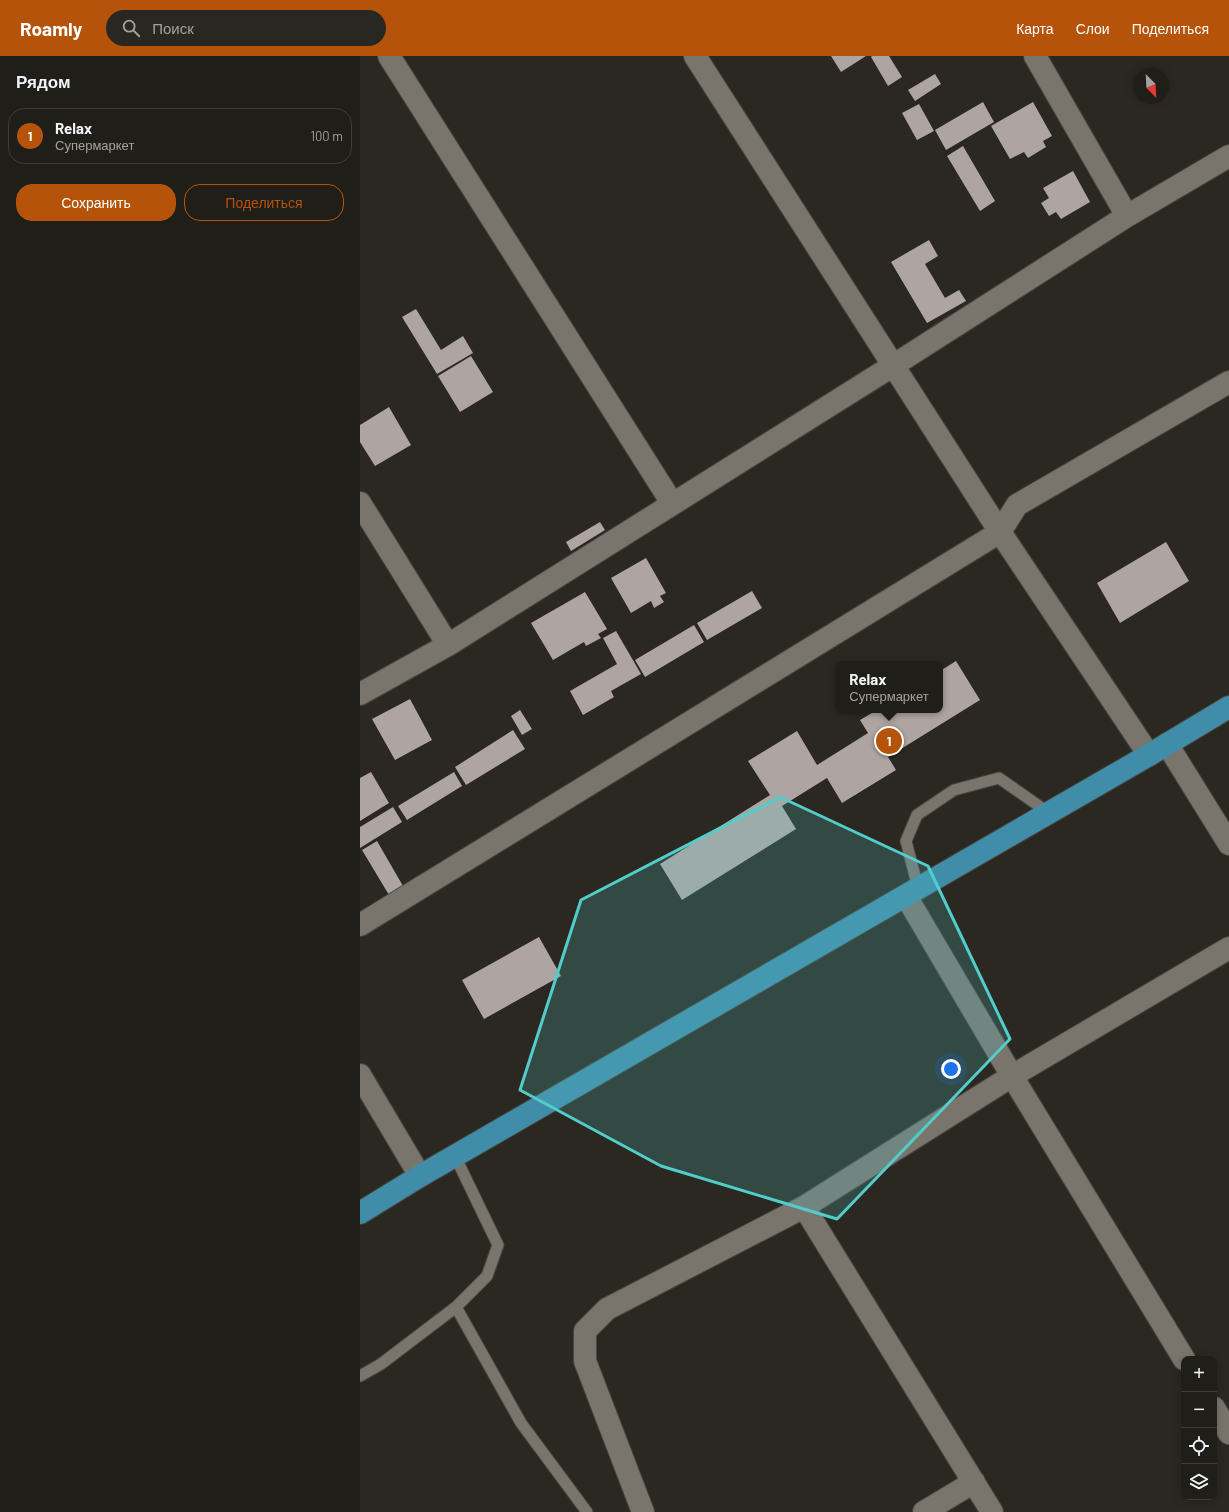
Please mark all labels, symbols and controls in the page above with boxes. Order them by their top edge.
search box [106,10,386,46]
text: Roamly [20,17,82,40]
icon: search [120,17,142,39]
text: Поиск [152,19,194,37]
text: Карта [1016,20,1054,37]
text: Слои [1076,20,1110,37]
text: Поделиться [1132,20,1209,37]
north arrow [1133,68,1169,104]
text: Рядом [16,71,71,91]
text: Relax [55,119,92,137]
text: 1 [28,128,32,144]
text: 100 m [310,128,343,144]
text: Супермаркет [55,137,134,153]
button: Сохранить [16,184,176,221]
button: Поделиться [184,184,344,221]
popup [835,661,943,713]
text: Relax [849,670,886,688]
text: Супермаркет [849,688,929,704]
pin: 1 [876,726,902,756]
your location [941,1059,961,1079]
map controls [1181,1356,1217,1500]
button: + [1181,1356,1217,1392]
button: − [1181,1392,1217,1428]
button: locate [1181,1428,1217,1464]
button: layers [1181,1464,1217,1500]

